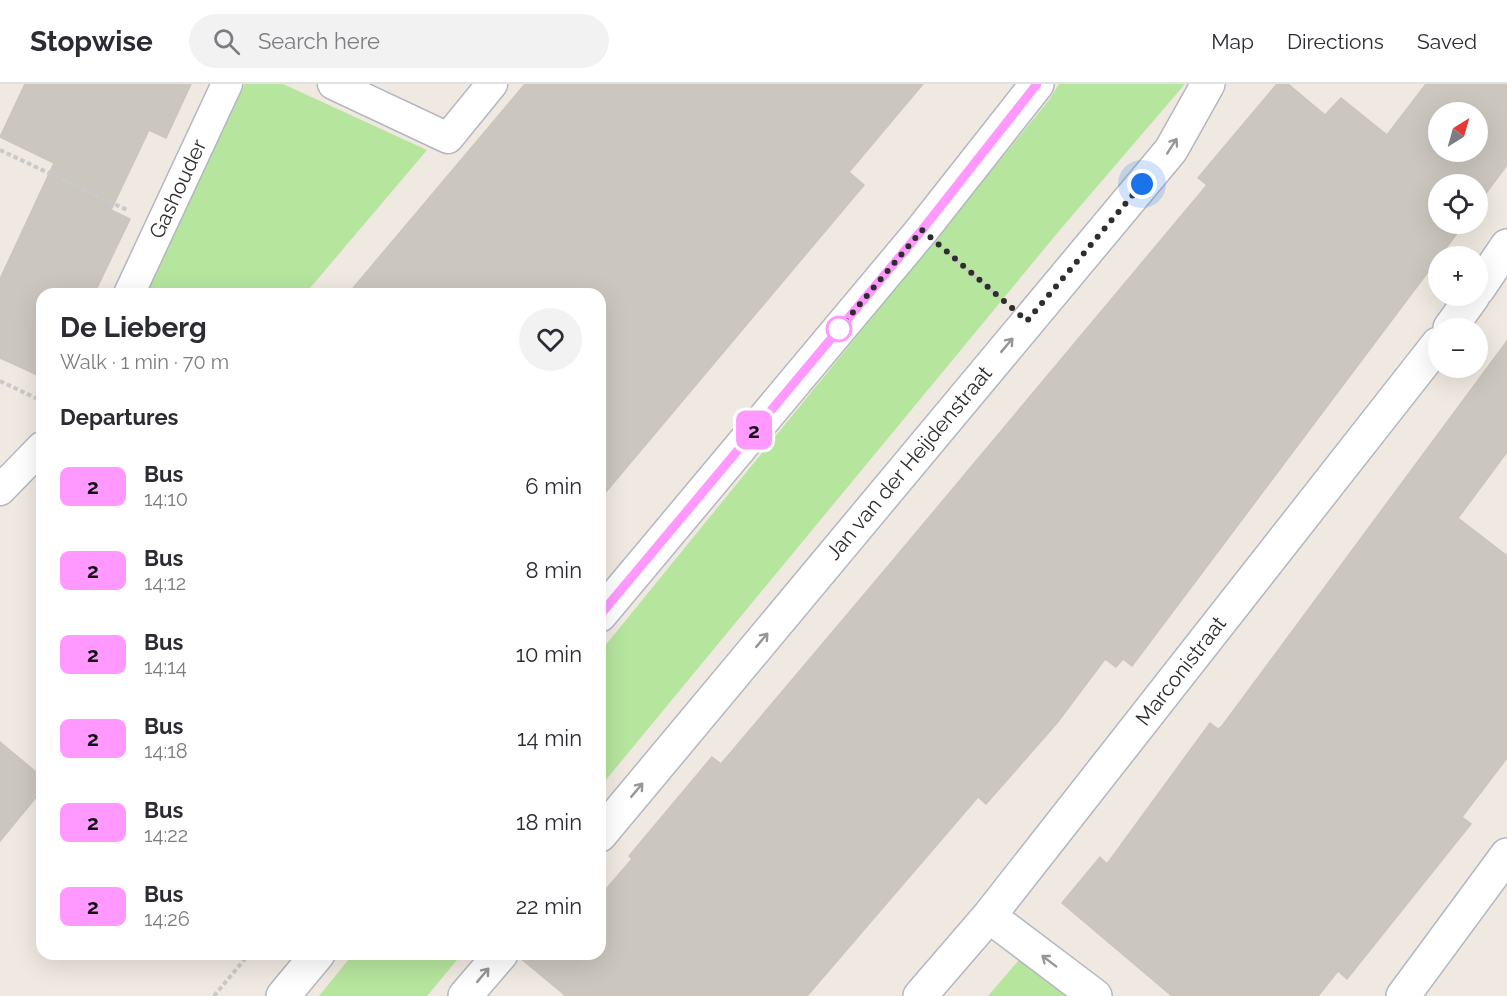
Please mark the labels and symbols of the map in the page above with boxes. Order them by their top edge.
north arrow [1428,102,1488,162]
street label: Gashouder [144,135,212,242]
one-way arrow [1166,139,1178,155]
your location [1127,169,1157,199]
unlabelled marker [826,316,852,342]
one-way arrow [1001,337,1014,353]
street label: Jan van der Heijdenstraat [820,361,997,565]
line badge: 2 [734,410,774,450]
street label: Marconistraat [1130,611,1231,730]
one-way arrow [755,633,769,648]
one-way arrow [631,782,644,798]
one-way arrow [1041,954,1057,967]
one-way arrow [476,968,490,983]

